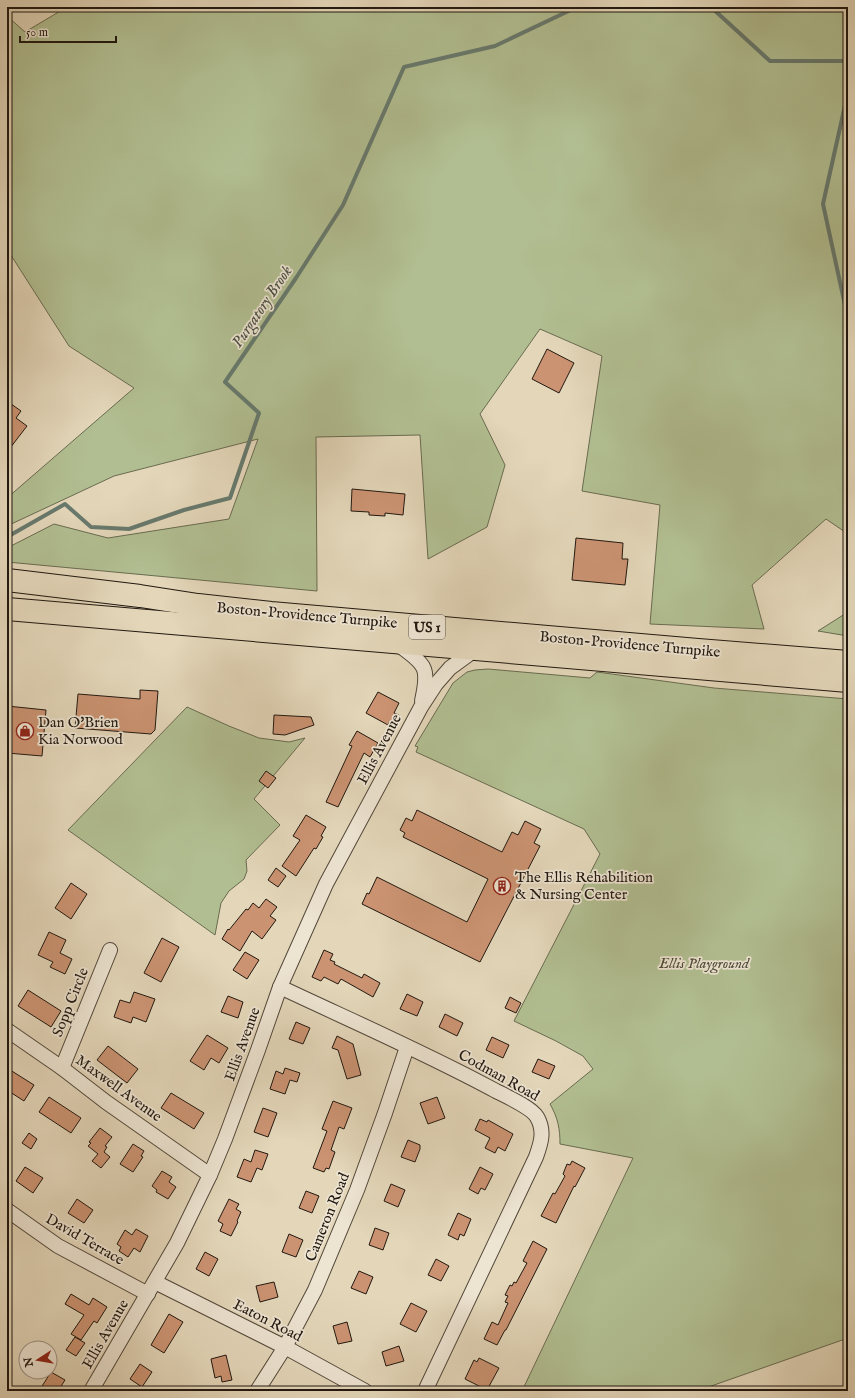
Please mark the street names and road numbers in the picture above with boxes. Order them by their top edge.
street label: Boston-Providence Turnpike [216,598,398,633]
road number: US 1 [409,615,445,639]
street label: Boston-Providence Turnpike [539,627,721,662]
street label: Ellis Avenue [353,711,406,788]
street label: Sopp Circle [48,965,93,1040]
street label: Ellis Avenue [220,1005,265,1084]
street label: Codman Road [455,1045,544,1106]
street label: Maxwell Avenue [72,1051,166,1126]
street label: Cameron Road [301,1169,354,1264]
street label: David Terrace [42,1209,128,1270]
street label: Eaton Road [230,1295,306,1346]
street label: Ellis Avenue [78,1296,133,1372]

